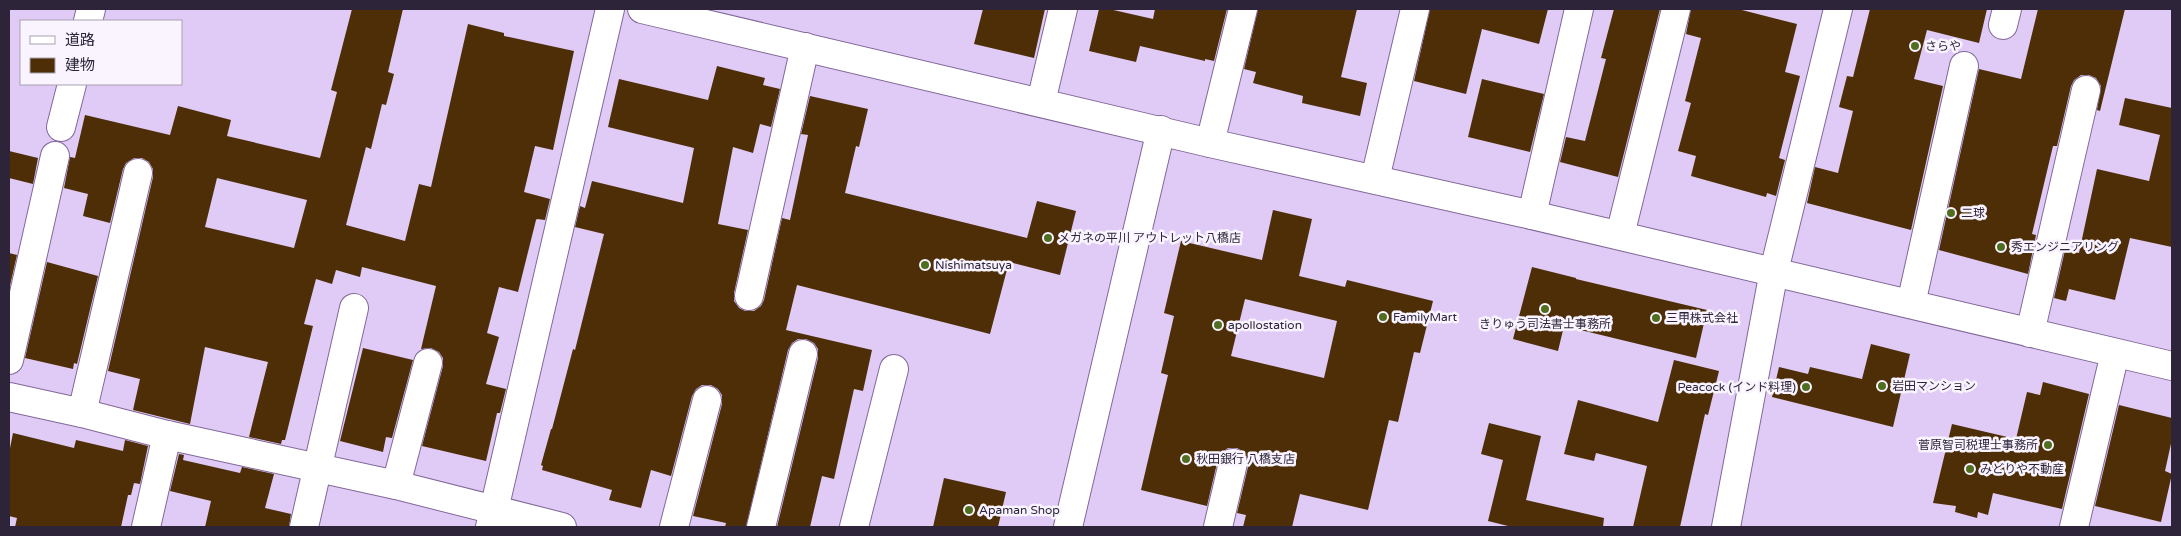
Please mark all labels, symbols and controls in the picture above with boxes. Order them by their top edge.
legend [20,20,182,85]
text: 道路 [65,31,95,49]
place label: さらや [1925,39,1961,53]
marker: さらや [1909,40,1921,52]
text: 建物 [65,56,95,74]
place label: 二球 [1961,206,1985,220]
marker: 二球 [1945,207,1957,219]
place label: メガネの平川 アウトレット八橋店 [1058,231,1241,245]
marker: メガネの平川 アウトレット八橋店 [1042,232,1054,244]
place label: 秀エンジニアリング [2011,240,2119,254]
marker: 秀エンジニアリング [1995,241,2007,253]
place label: Nishimatsuya [935,258,1012,272]
marker: Nishimatsuya [919,259,931,271]
marker: きりゅう司法書士事務所 [1539,303,1551,315]
place label: FamilyMart [1393,310,1457,324]
marker: FamilyMart [1377,311,1389,323]
place label: 三甲株式会社 [1666,311,1738,325]
marker: 三甲株式会社 [1650,312,1662,324]
place label: きりゅう司法書士事務所 [1479,317,1611,331]
place label: apollostation [1228,318,1302,332]
marker: apollostation [1212,319,1224,331]
place label: 岩田マンション [1892,379,1976,393]
place label: Peacock (インド料理) [1677,380,1796,394]
marker: 岩田マンション [1876,380,1888,392]
marker: Peacock (インド料理) [1800,381,1812,393]
place label: 菅原智司税理士事務所 [1918,438,2038,452]
marker: 菅原智司税理士事務所 [2042,439,2054,451]
place label: 秋田銀行 八橋支店 [1196,452,1295,466]
marker: 秋田銀行 八橋支店 [1180,453,1192,465]
place label: みどりや不動産 [1980,462,2064,476]
marker: みどりや不動産 [1964,463,1976,475]
place label: Apaman Shop [979,503,1060,517]
marker: Apaman Shop [963,504,975,516]

